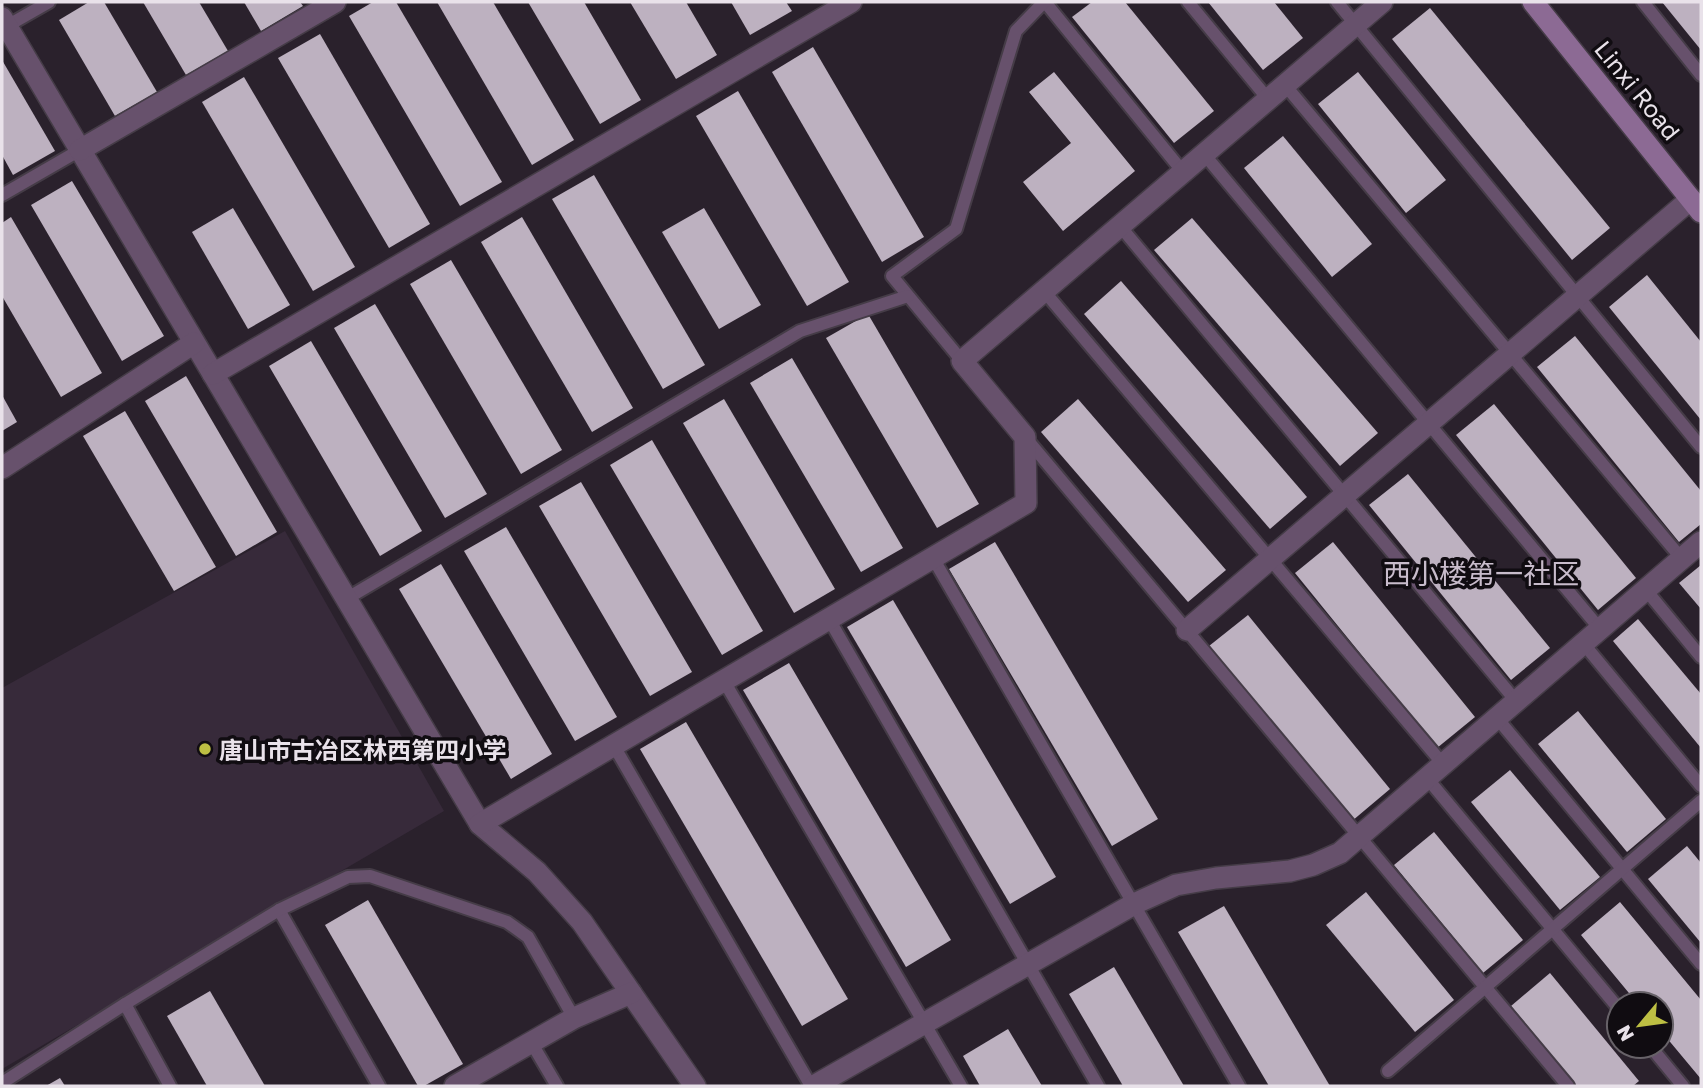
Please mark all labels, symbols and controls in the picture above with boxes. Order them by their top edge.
street label: Linxi Road [1589,35,1687,145]
district label: 西小楼第一社区 [1383,557,1579,590]
place label: 唐山市古冶区林西第四小学 [219,735,507,764]
marker: 唐山市古冶区林西第四小学 [197,741,213,757]
north arrow [1605,990,1675,1060]
text: N [1611,1022,1638,1045]

